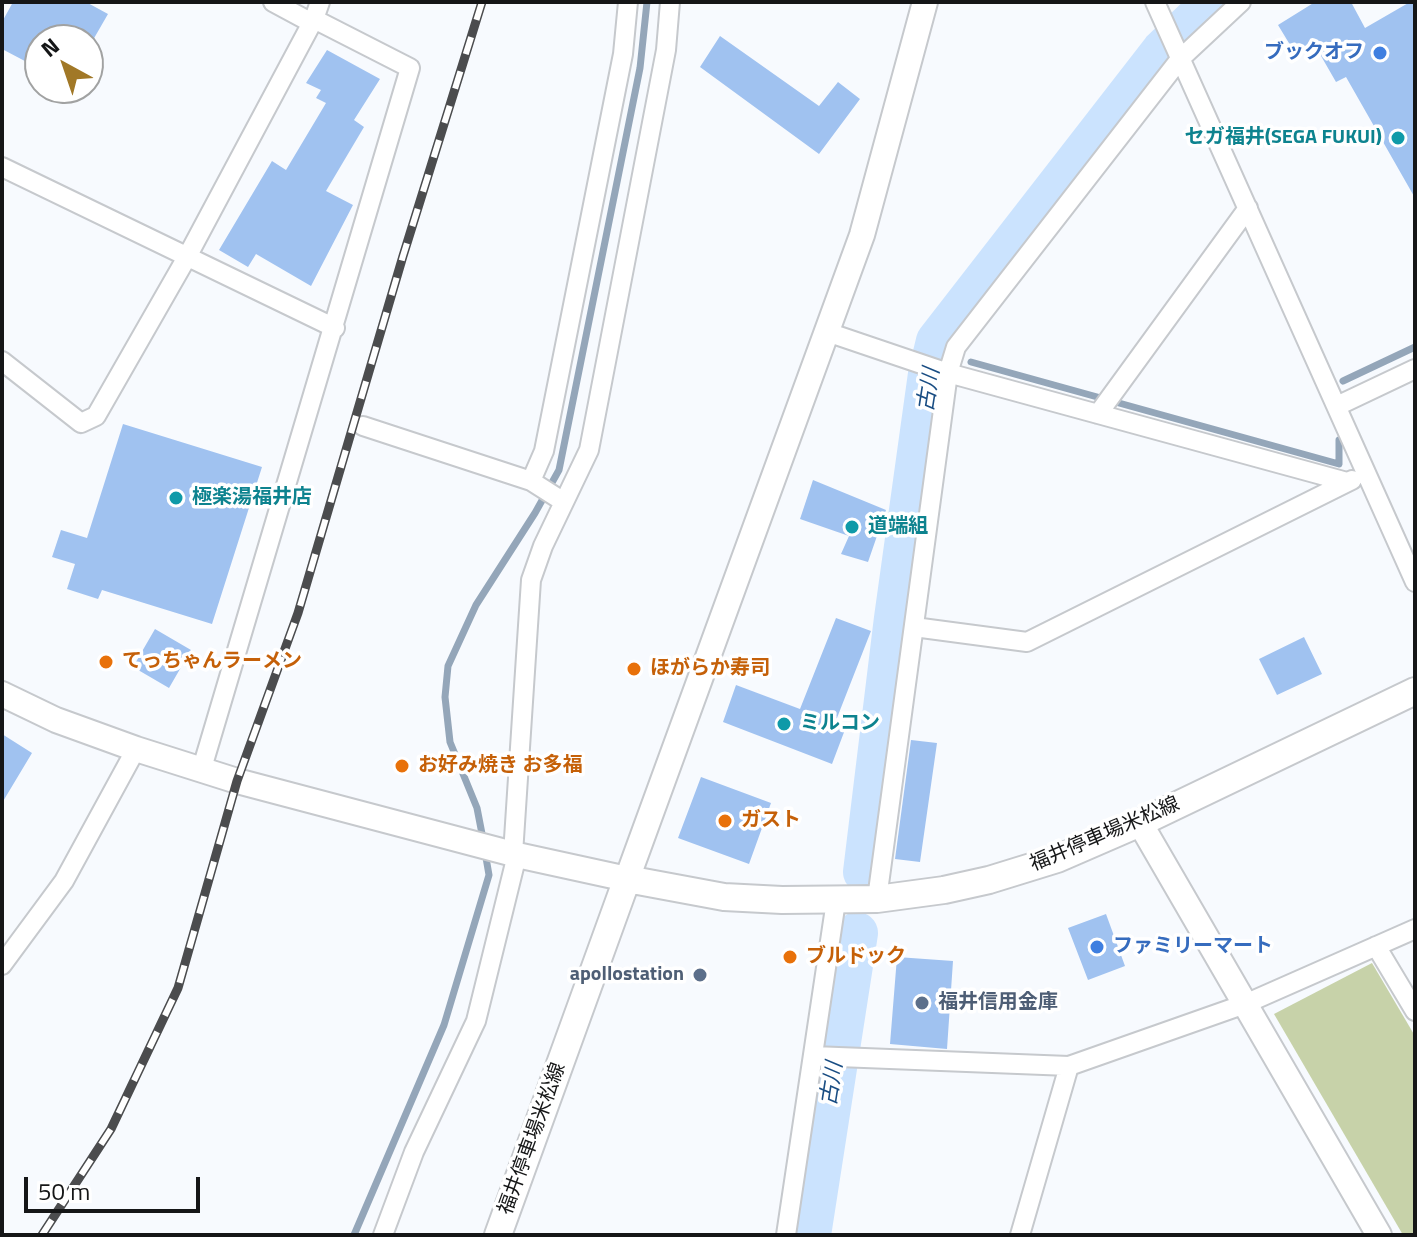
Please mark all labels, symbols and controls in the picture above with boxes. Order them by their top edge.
north arrow [24,24,104,104]
text: N [33,29,67,65]
place label: ブックオフ [1264,41,1364,65]
marker: ブックオフ [1371,44,1389,62]
place label: セガ福井(SEGA FUKUI) [1185,126,1382,150]
marker: セガ福井(SEGA FUKUI) [1389,129,1407,147]
water label: 古川 [914,366,946,414]
place label: 極楽湯福井店 [192,486,312,510]
marker: 極楽湯福井店 [167,489,185,507]
place label: 道端組 [868,515,928,539]
marker: 道端組 [843,518,861,536]
place label: てっちゃんラーメン [122,650,302,674]
marker: てっちゃんラーメン [97,653,115,671]
place label: ほがらか寿司 [650,657,770,681]
marker: ほがらか寿司 [625,660,643,678]
place label: ミルコン [800,712,880,736]
marker: ミルコン [775,715,793,733]
place label: お好み焼き お多福 [418,754,582,778]
marker: お好み焼き お多福 [393,757,411,775]
street label: 福井停車場米松線 [1027,793,1183,877]
place label: ガスト [741,809,801,833]
marker: ガスト [716,812,734,830]
place label: ファミリーマート [1113,935,1273,959]
marker: ファミリーマート [1088,938,1106,956]
place label: ブルドック [806,945,906,969]
marker: ブルドック [781,948,799,966]
place label: apollostation [570,963,684,987]
marker: apollostation [691,966,709,984]
place label: 福井信用金庫 [938,991,1058,1015]
marker: 福井信用金庫 [913,994,931,1012]
street label: 福井停車場米松線 [494,1060,572,1218]
water label: 古川 [817,1060,849,1108]
scale bar [28,1161,204,1211]
text: 50 m [38,1173,90,1209]

